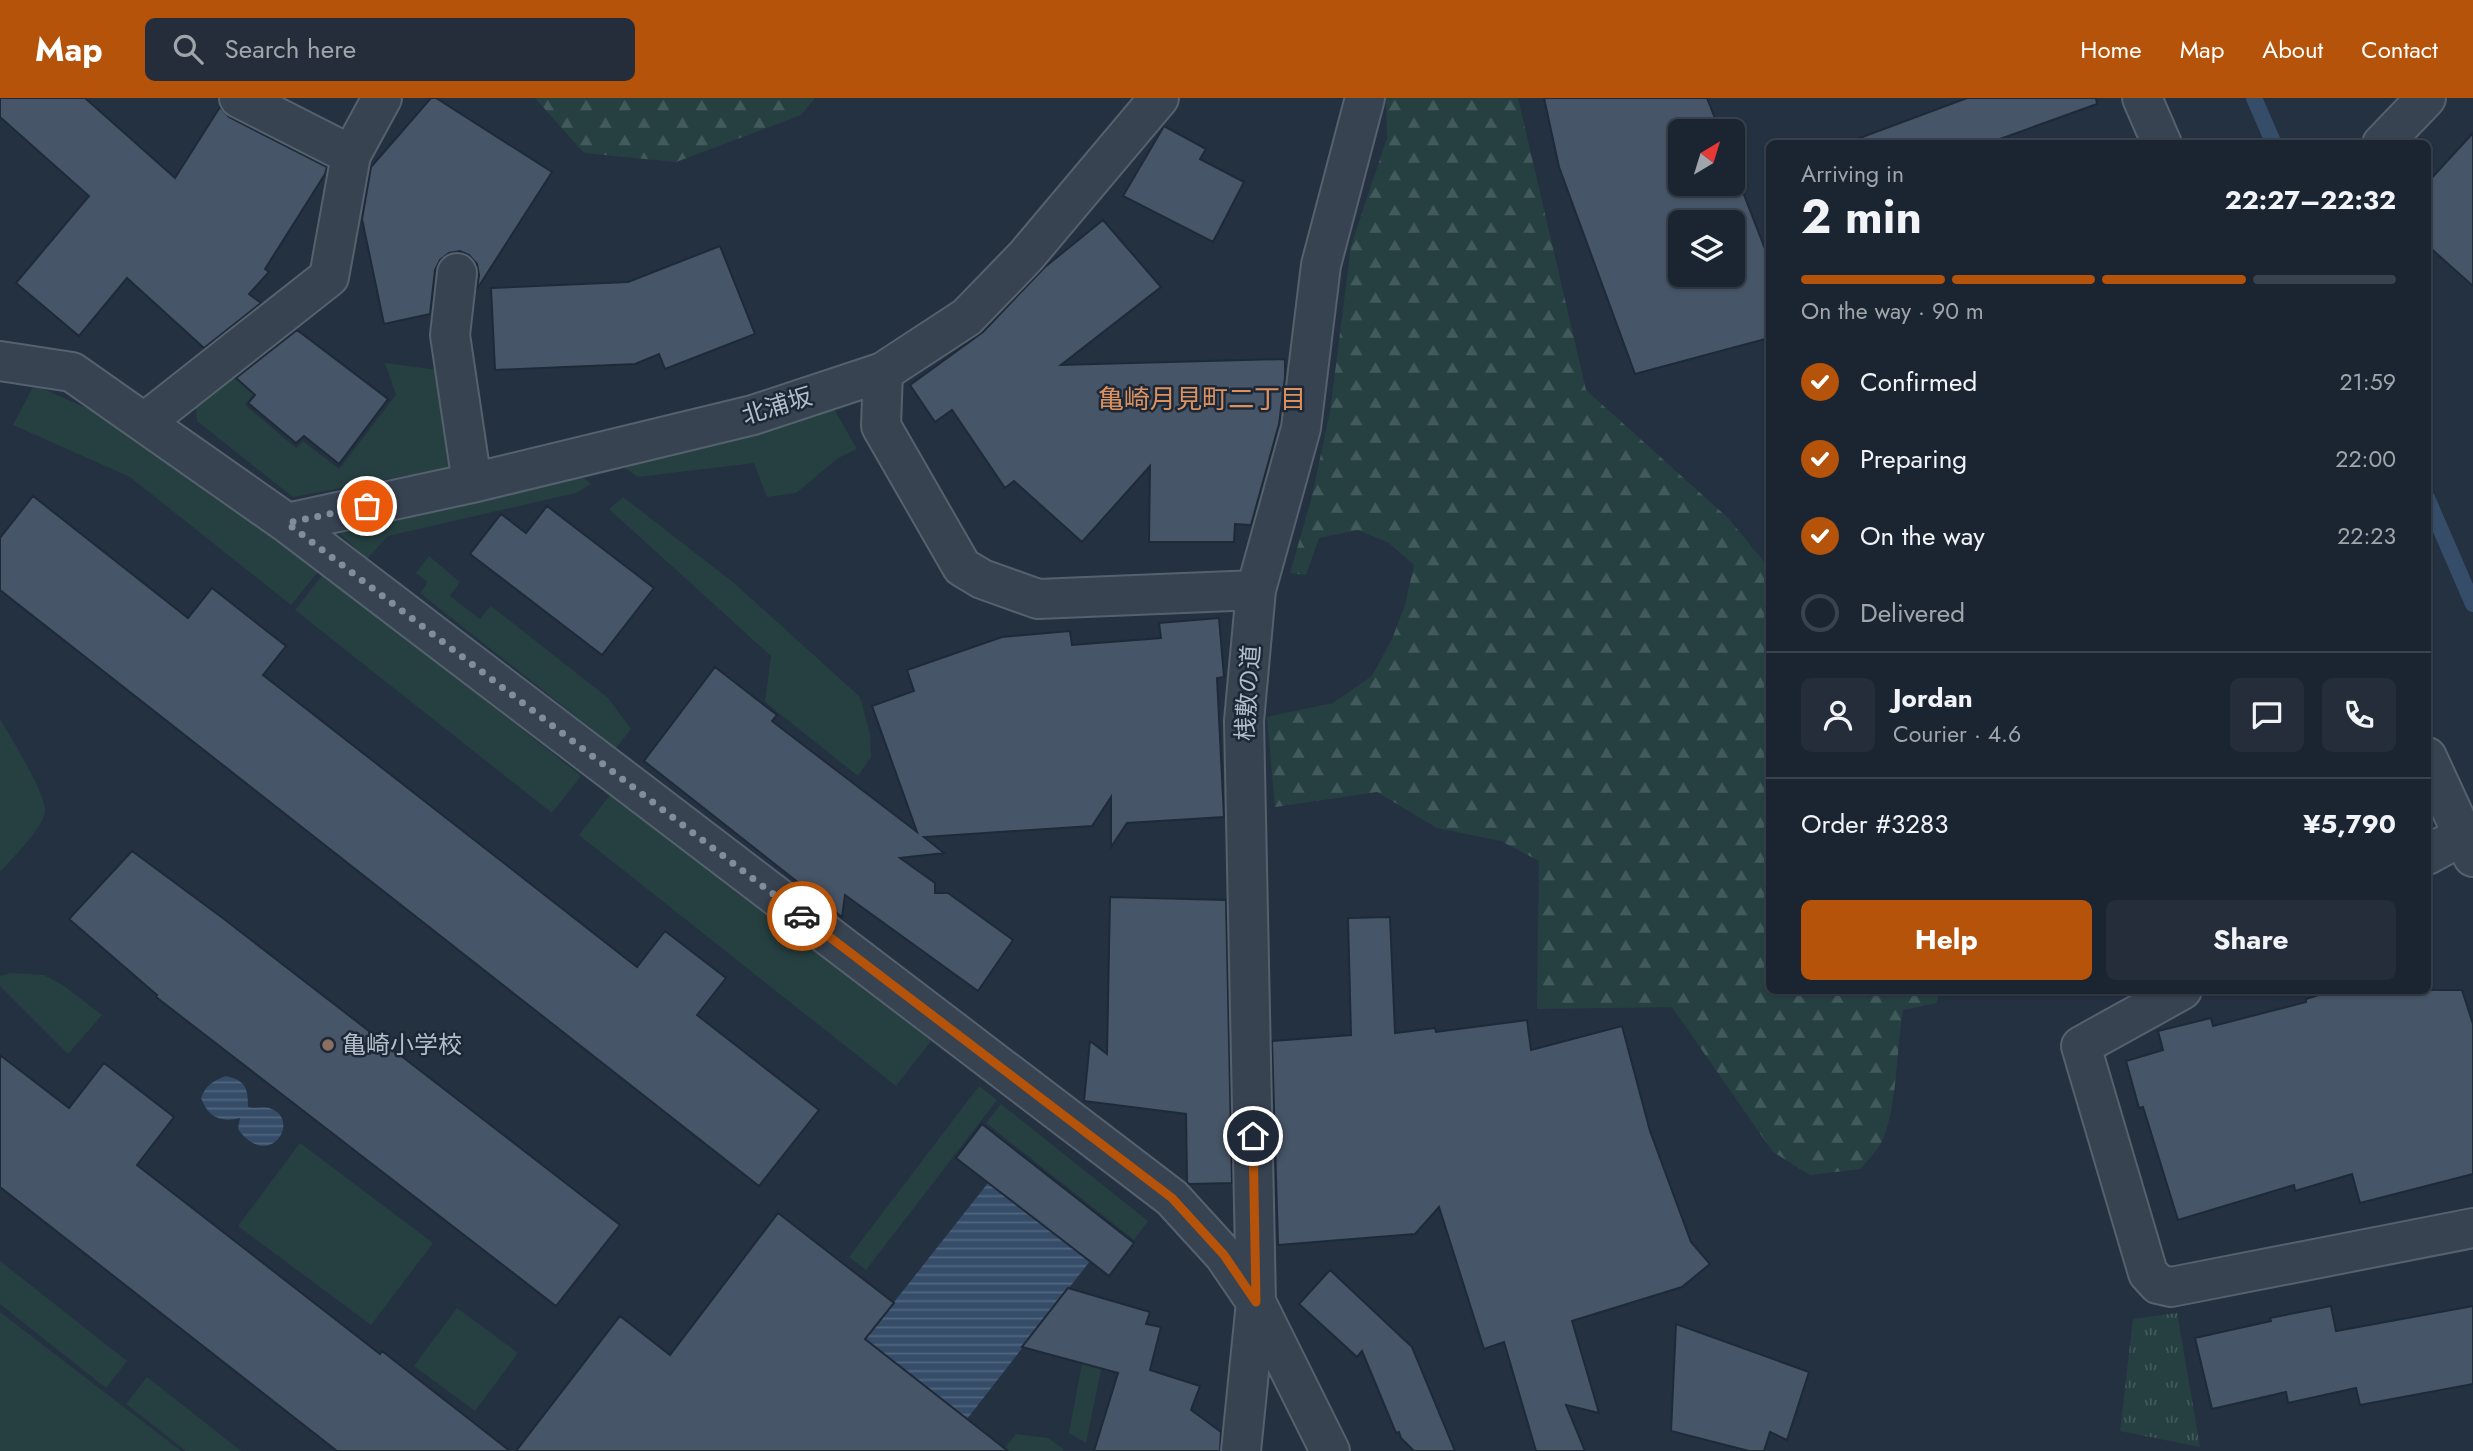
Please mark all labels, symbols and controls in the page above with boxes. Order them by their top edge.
search box [145,18,635,81]
text: Map [35,26,103,73]
icon: search [169,30,207,68]
text: Search here [225,30,356,68]
text: Home [2080,32,2142,67]
text: Map [2180,32,2224,67]
text: About [2262,32,2323,67]
text: Contact [2361,32,2438,67]
north arrow [1668,119,1745,196]
map controls [1668,119,1745,287]
text: Arriving in [1801,157,1904,191]
text: 22:27–22:32 [2225,181,2396,219]
text: 2 min [1801,184,1922,250]
button: layers [1668,210,1745,287]
text: On the way · 90 m [1801,294,1984,328]
icon: check [1801,363,1839,401]
text: Confirmed [1860,363,1977,401]
text: 21:59 [2339,365,2396,399]
street label: 北浦坂 [737,378,816,433]
district label: 亀崎月見町二丁目 [1098,380,1306,418]
icon: check [1801,440,1839,478]
text: Preparing [1860,440,1967,478]
text: 22:00 [2335,442,2396,476]
pin [337,476,397,536]
icon: bag [348,487,386,525]
icon: check [1801,517,1839,555]
text: On the way [1860,517,1985,555]
text: 22:23 [2337,519,2396,553]
text: Delivered [1860,594,1965,632]
street label: 桟敷の道 [1227,644,1268,742]
button: person [1801,678,1875,752]
button: chat [2230,678,2304,752]
button: phone [2322,678,2396,752]
text: Jordan [1893,679,1973,717]
text: Courier · 4.6 [1893,717,2021,751]
text: Order #3283 [1801,805,1949,843]
text: ¥5,790 [2303,805,2396,843]
courier [767,881,837,951]
icon: car [783,897,821,935]
button: Help [1801,900,2092,980]
button: Share [2106,900,2396,980]
place label: 亀崎小学校 [342,1027,462,1062]
marker: 亀崎小学校 [320,1037,336,1053]
pin [1223,1106,1283,1166]
icon: home [1234,1117,1272,1155]

